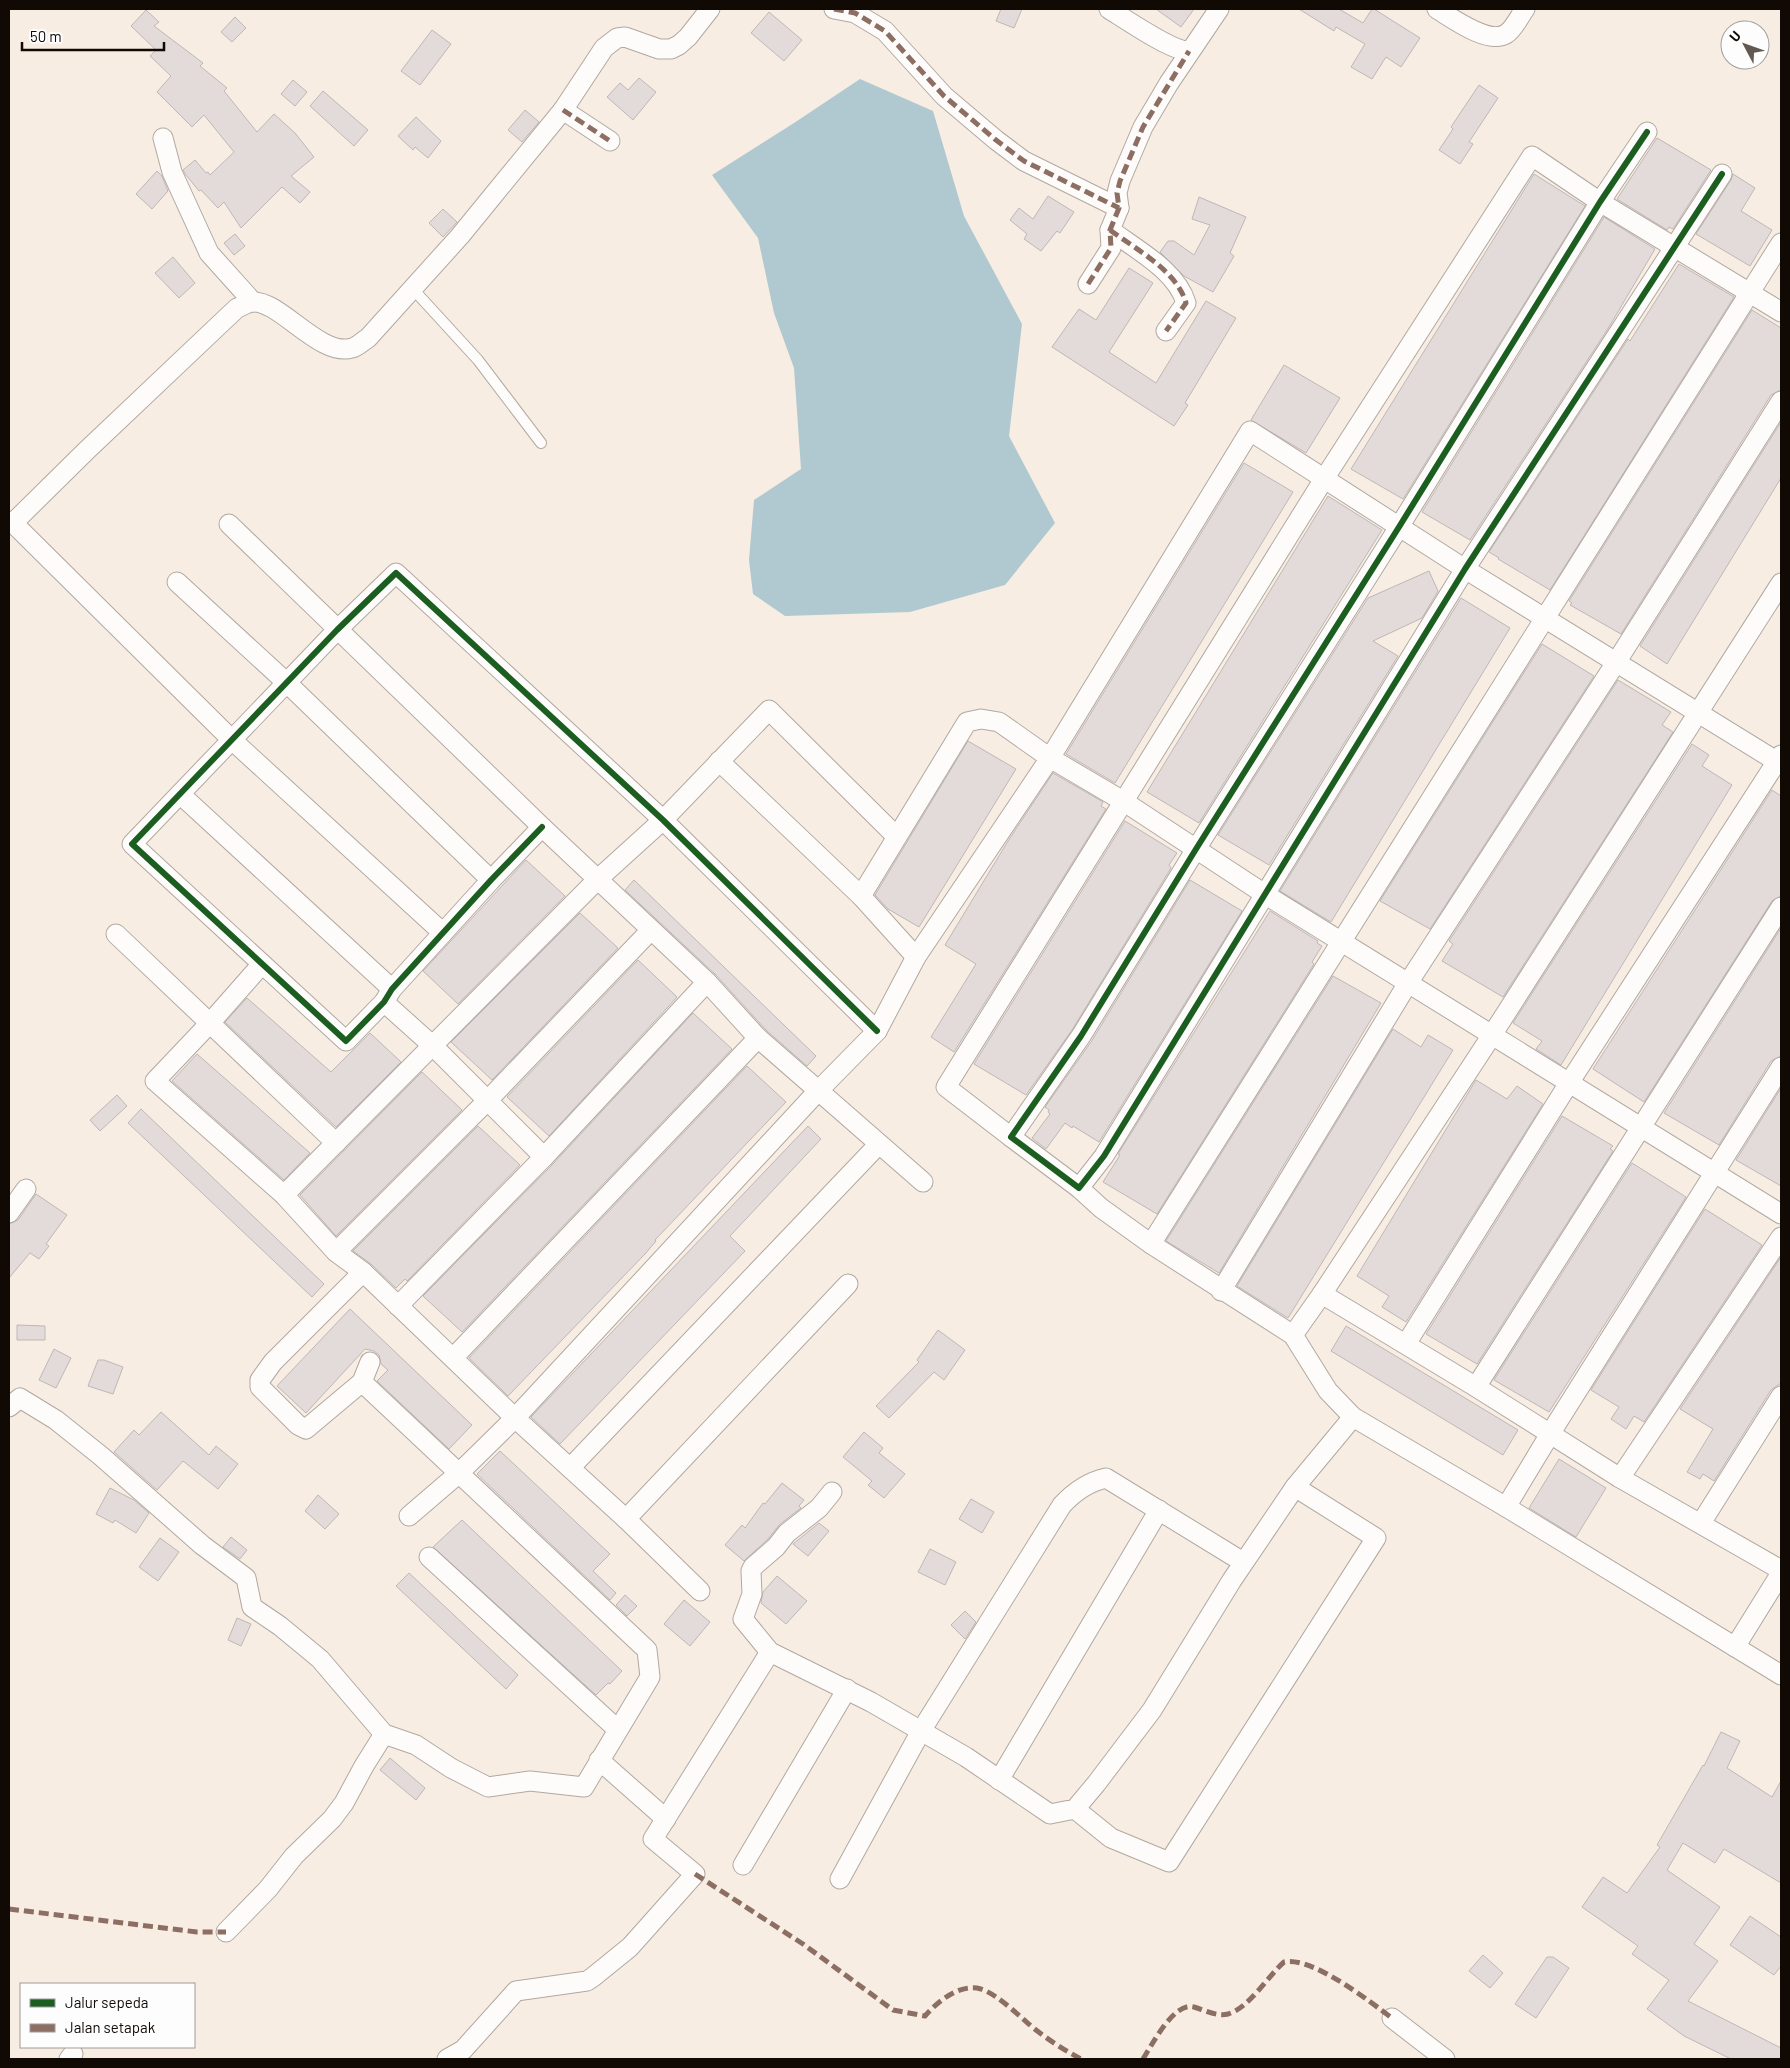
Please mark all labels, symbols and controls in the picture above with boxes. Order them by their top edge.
scale bar [22,20,165,52]
north arrow [1720,20,1770,70]
text: 50 m [30,27,62,45]
text: U [1726,27,1744,45]
legend [20,1983,195,2048]
text: Jalur sepeda [65,1993,149,2011]
text: Jalan setapak [65,2018,156,2036]

